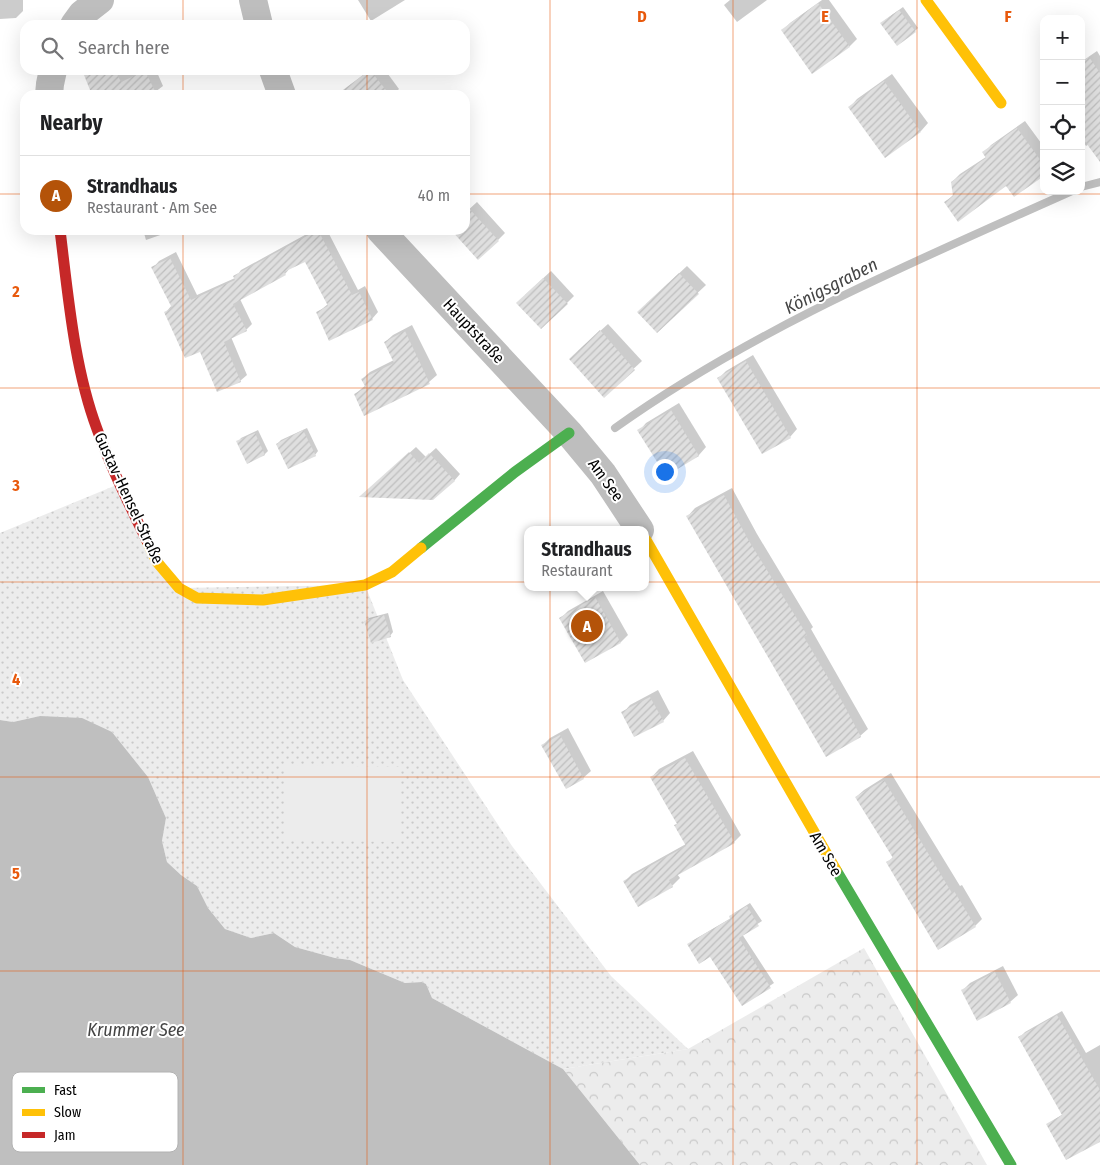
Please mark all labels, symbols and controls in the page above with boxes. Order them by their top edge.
text: D [637,7,647,26]
text: E [821,7,829,26]
text: F [1004,7,1012,26]
map controls [1040,15,1085,195]
button: + [1040,15,1085,60]
search box [20,20,470,75]
icon: search [38,34,66,62]
text: Search here [78,36,170,59]
button: − [1040,60,1085,105]
button: locate [1040,105,1085,150]
text: Nearby [40,110,102,136]
button: layers [1040,150,1085,195]
text: Strandhaus [87,175,177,198]
text: A [52,186,60,205]
text: 40 m [418,186,450,205]
text: Restaurant · Am See [87,198,217,217]
water label: Königsgraben [781,253,881,319]
text: 2 [11,282,20,301]
street label: Hauptstraße [439,295,509,367]
street label: Gustav-Hensel-Straße [90,429,168,567]
street label: Am See [584,455,628,505]
your location [652,459,678,485]
text: 3 [11,476,20,495]
popup [524,526,649,591]
text: Strandhaus [541,538,632,561]
text: Restaurant [541,561,612,580]
pin: A [571,607,603,645]
text: 4 [12,670,20,689]
street label: Am See [806,828,846,880]
text: 5 [12,864,20,883]
water label: Krummer See [87,1019,185,1041]
legend [12,1072,178,1152]
text: Fast [54,1082,77,1099]
text: Slow [54,1104,81,1121]
text: Jam [54,1127,75,1144]

